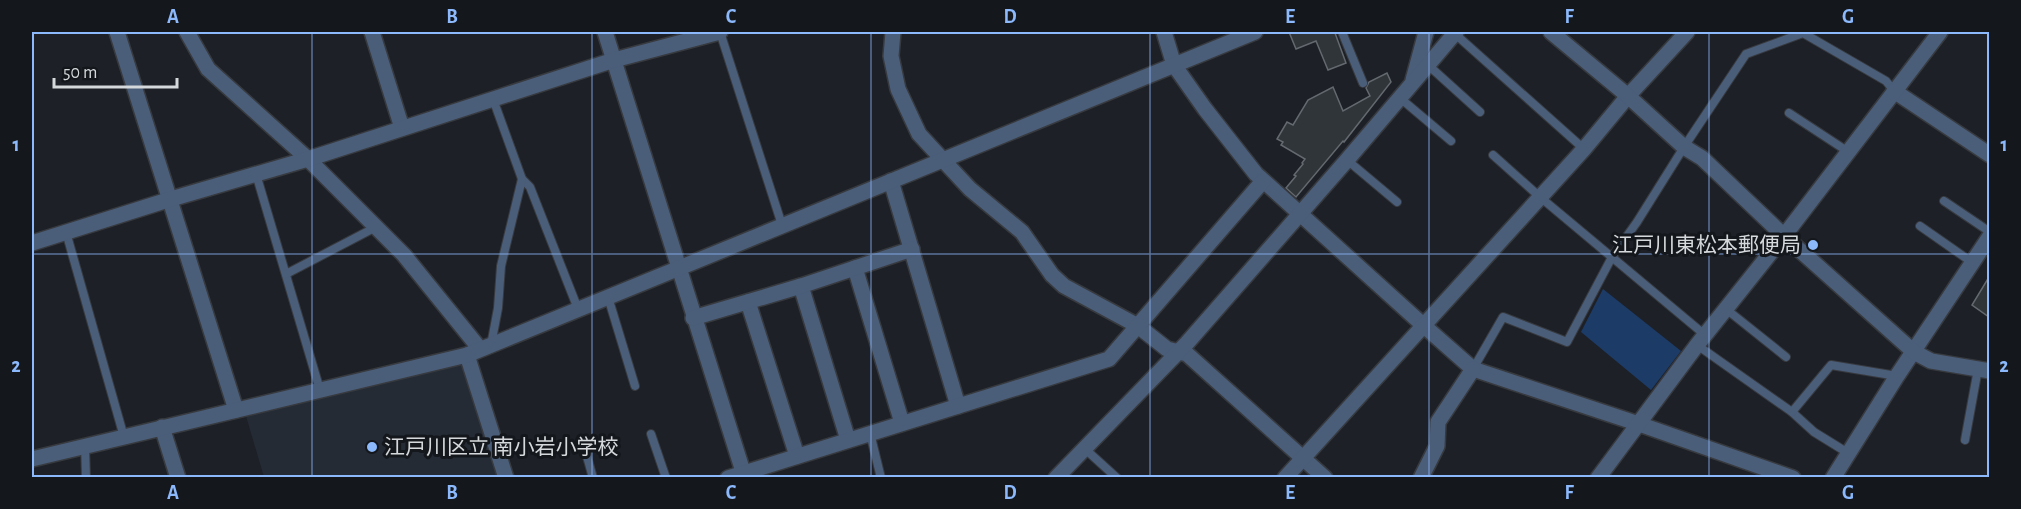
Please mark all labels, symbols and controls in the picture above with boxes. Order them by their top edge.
text: A [167,7,179,27]
text: B [446,7,458,27]
text: C [726,7,737,27]
text: D [1003,7,1017,27]
text: E [1285,7,1295,27]
text: F [1564,7,1574,27]
text: G [1842,7,1854,27]
scale bar [54,51,177,89]
text: 50 m [63,64,97,82]
text: 1 [12,135,20,155]
text: 1 [2000,135,2008,155]
place label: 江戸川東松本郵便局 [1612,234,1801,256]
marker: 江戸川東松本郵便局 [1806,238,1820,252]
text: 2 [11,356,21,376]
text: 2 [1999,356,2009,376]
place label: 江戸川区立 南小岩小学校 [384,436,618,458]
marker: 江戸川区立 南小岩小学校 [365,440,379,454]
text: A [167,483,179,503]
text: B [446,483,458,503]
text: C [726,483,737,503]
text: D [1003,483,1017,503]
text: E [1285,483,1295,503]
text: F [1564,483,1574,503]
text: G [1842,483,1854,503]

